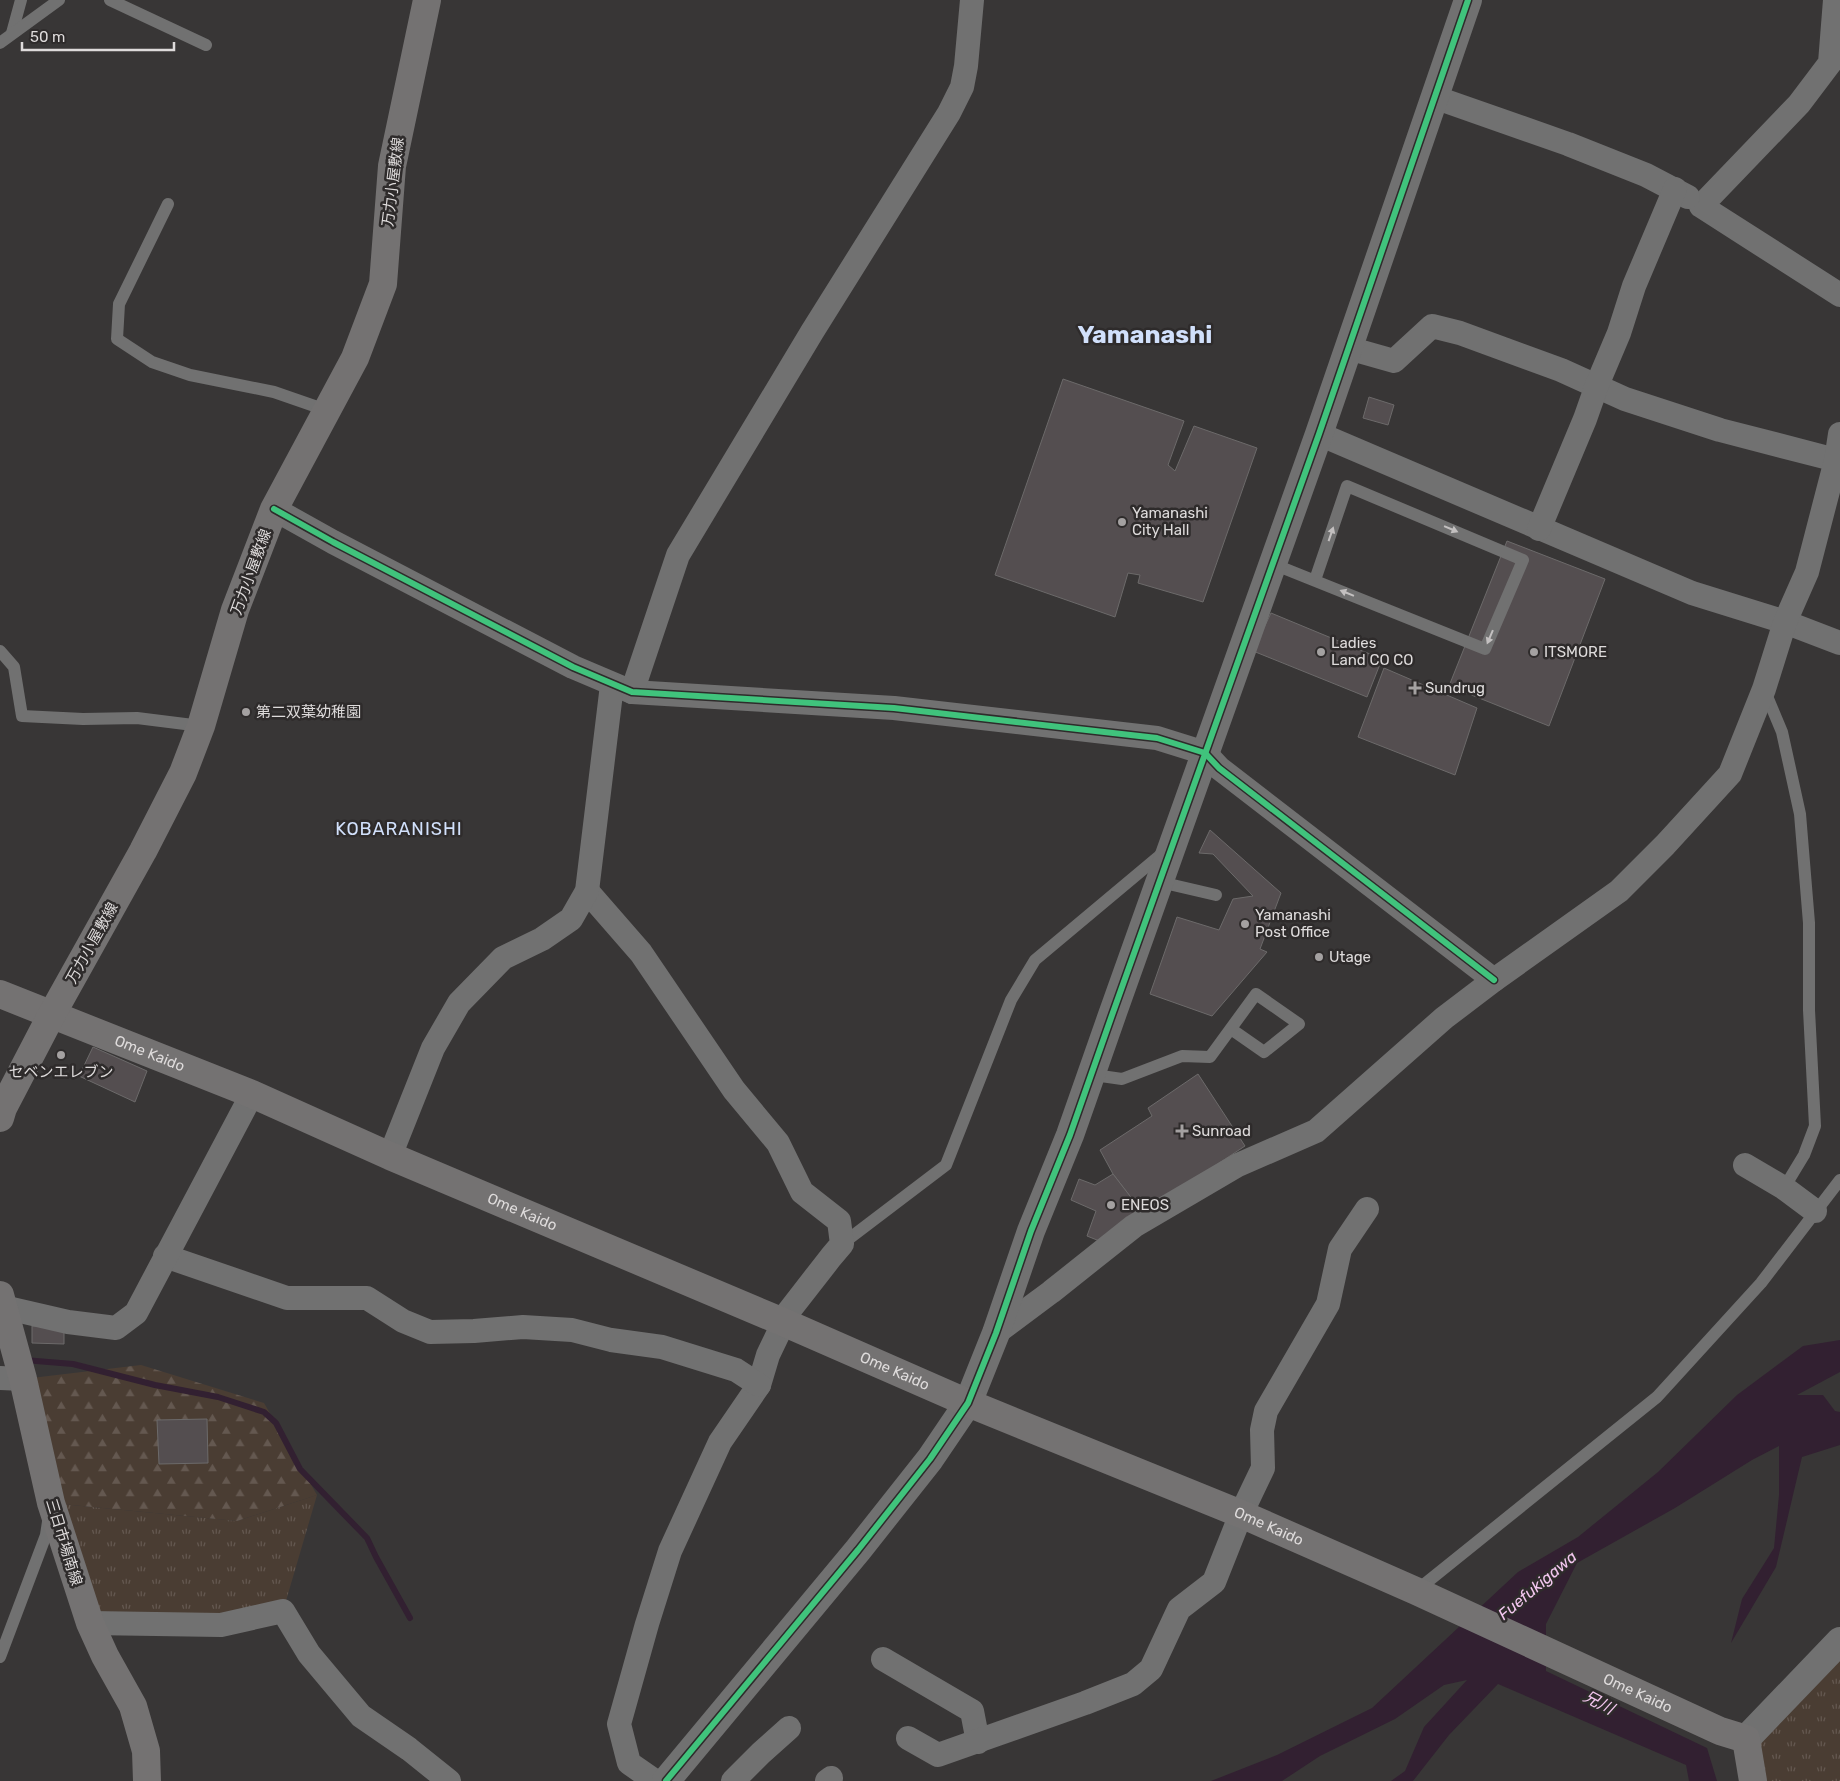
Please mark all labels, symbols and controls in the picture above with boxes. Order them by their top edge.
scale bar [22,20,175,52]
text: 50 m [30,28,65,46]
street label: 万力小屋敷線 [379,136,407,228]
district label: Yamanashi [1078,320,1213,349]
place label: Yamanashi City Hall [1132,504,1208,539]
marker: Yamanashi City Hall [1116,516,1128,528]
one-way arrow [1328,526,1335,541]
one-way arrow [1444,526,1458,534]
street label: 万力小屋敷線 [227,527,275,617]
one-way arrow [1340,588,1354,596]
one-way arrow [1486,630,1494,644]
place label: Ladies Land CO CO [1331,634,1413,669]
place label: ITSMORE [1544,643,1607,661]
marker: Ladies Land CO CO [1315,646,1327,658]
marker: ITSMORE [1528,646,1540,658]
place label: Sundrug [1425,679,1485,697]
marker: Sundrug [1409,682,1421,694]
place label: 第二双葉幼稚園 [256,703,361,721]
marker: 第二双葉幼稚園 [240,706,252,718]
district label: KOBARANISHI [335,818,463,840]
street label: 万力小屋敷線 [62,899,122,987]
place label: Yamanashi Post Office [1255,906,1331,941]
marker: Yamanashi Post Office [1239,918,1251,930]
place label: Utage [1329,948,1371,966]
marker: Utage [1313,951,1325,963]
street label: Ome Kaido [112,1031,187,1075]
marker: セベンエレブン [55,1049,67,1061]
place label: セベンエレブン [8,1063,114,1081]
place label: Sunroad [1192,1122,1251,1140]
marker: Sunroad [1176,1125,1188,1137]
street label: Ome Kaido [485,1189,560,1235]
place label: ENEOS [1121,1196,1169,1214]
marker: ENEOS [1105,1199,1117,1211]
street label: Ome Kaido [857,1348,932,1394]
street label: 三日市場南線 [42,1496,86,1588]
street label: Ome Kaido [1231,1503,1306,1549]
water label: Fuefukigawa [1494,1547,1580,1624]
street label: Ome Kaido [1600,1669,1675,1717]
water label: 兄川 [1580,1687,1619,1719]

